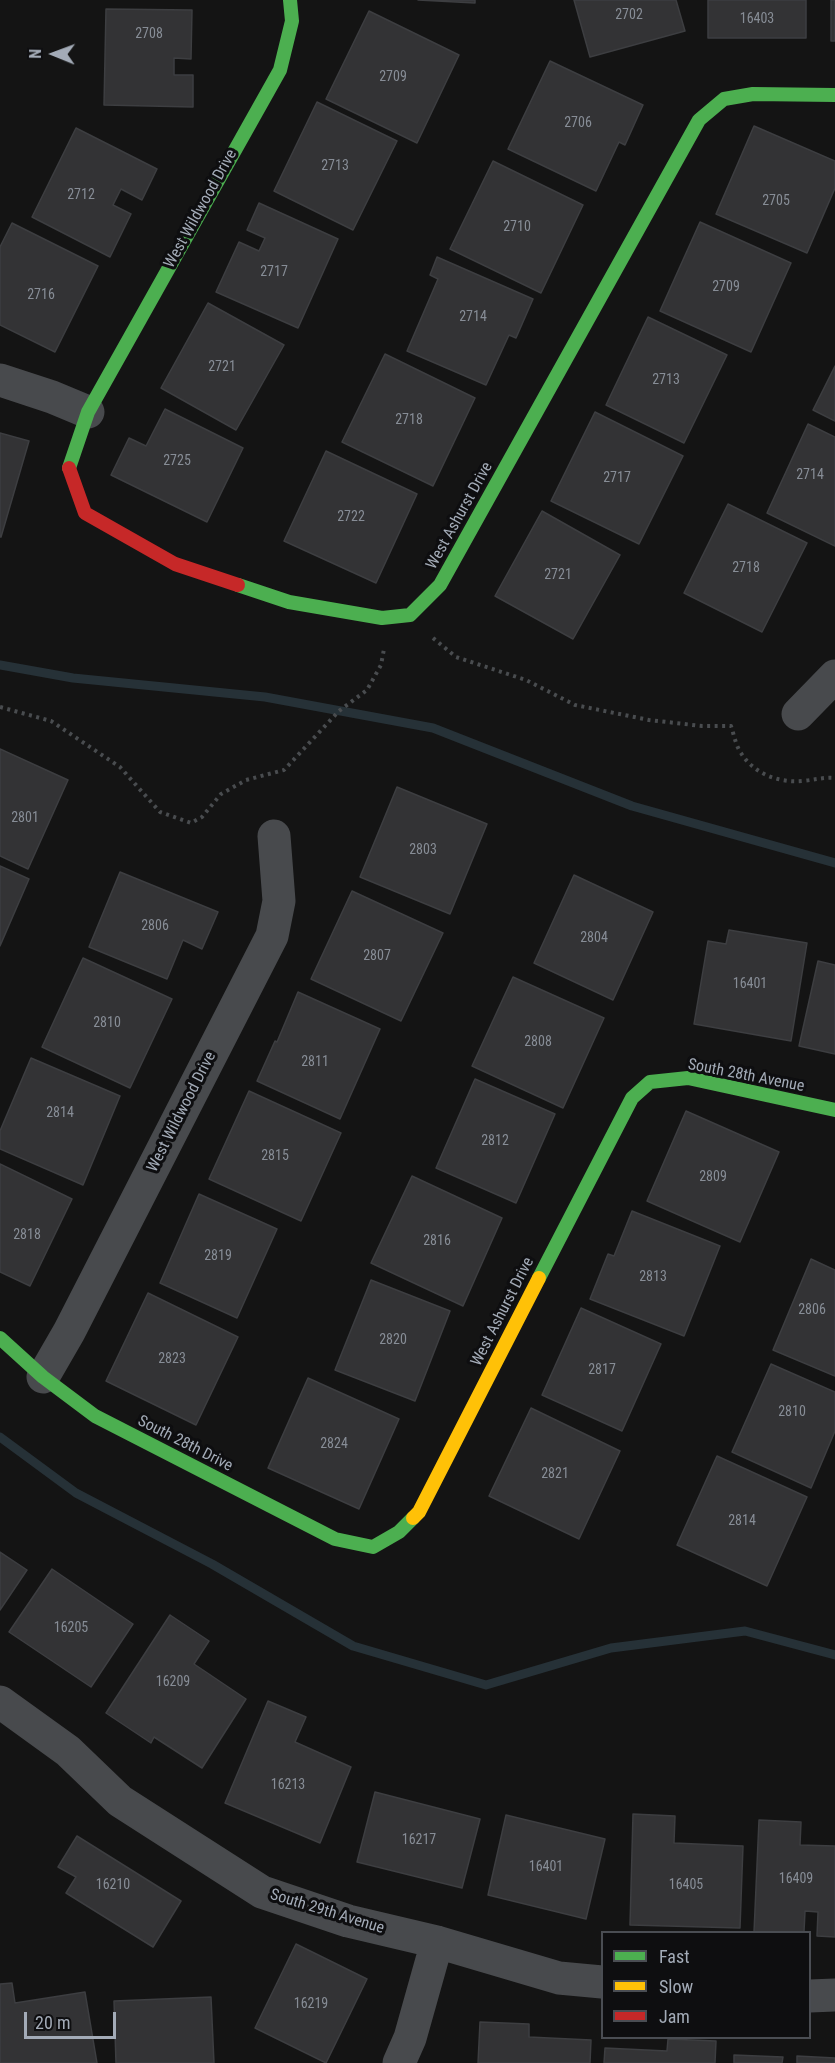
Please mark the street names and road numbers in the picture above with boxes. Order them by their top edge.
street label: West Wildwood Drive [160,146,242,272]
street label: West Ashurst Drive [423,459,497,573]
street label: West Wildwood Drive [143,1049,221,1175]
street label: South 28th Avenue [686,1055,806,1097]
street label: West Ashurst Drive [467,1254,539,1370]
street label: South 28th Drive [134,1412,236,1476]
street label: South 29th Avenue [268,1886,386,1938]

